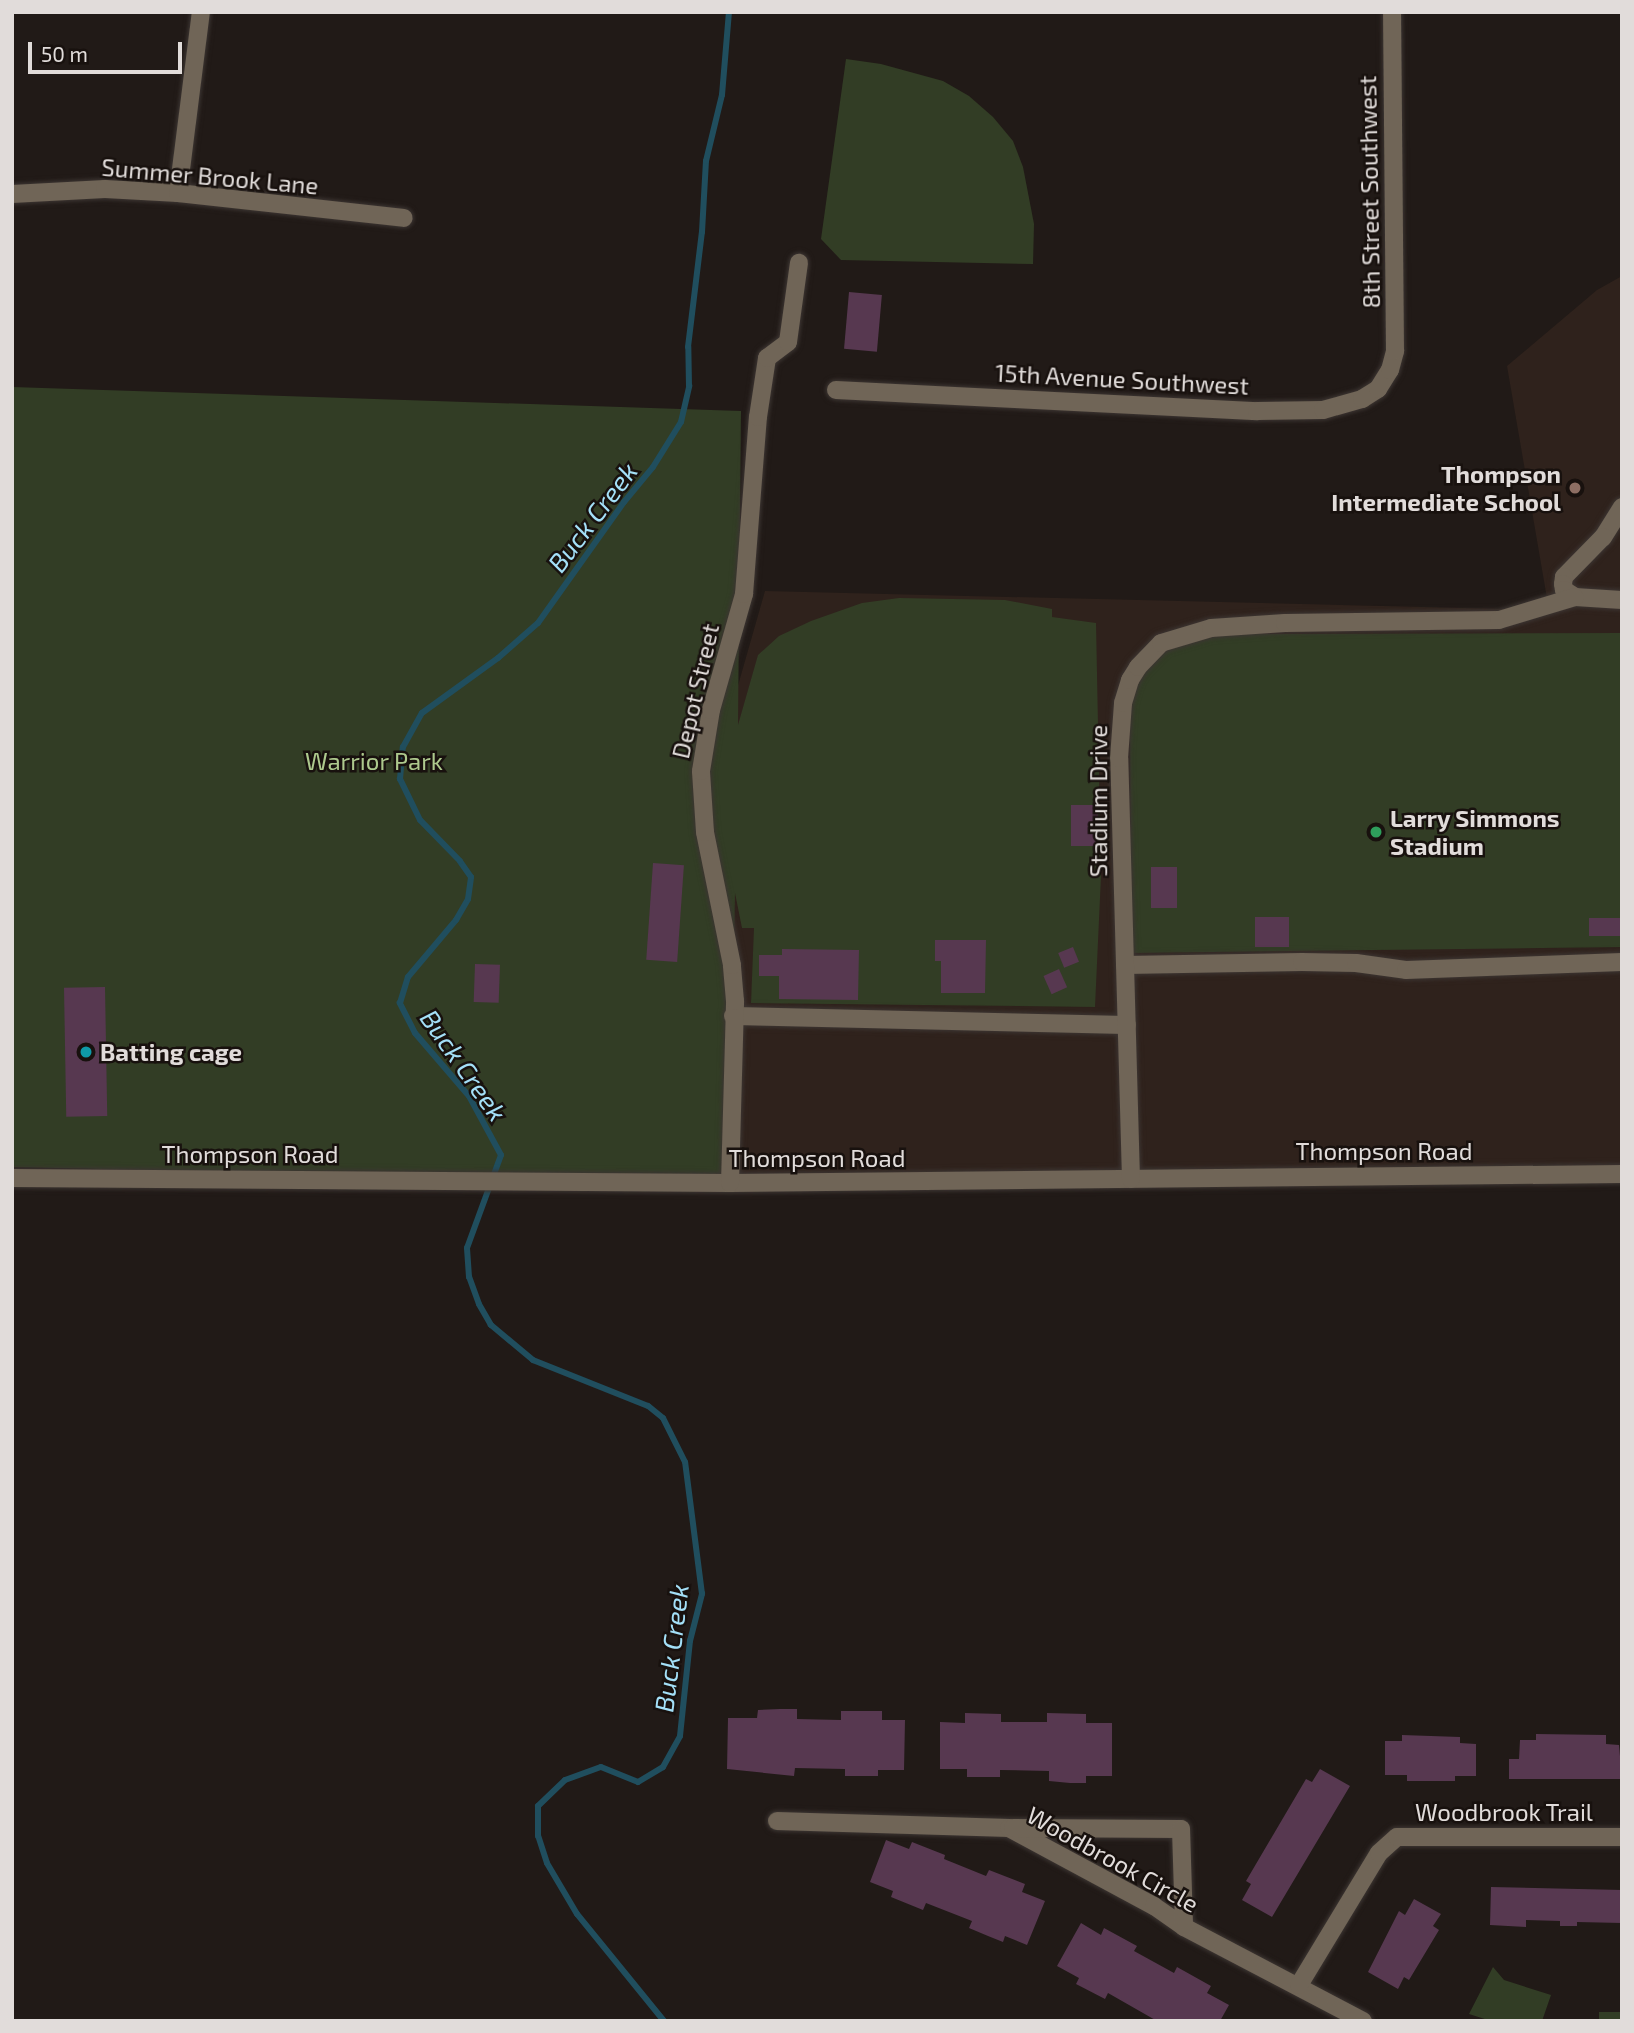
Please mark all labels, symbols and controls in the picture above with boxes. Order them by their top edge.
scale bar [32,28,186,72]
text: 50 m [41,41,88,66]
street label: 8th Street Southwest [1353,75,1385,309]
street label: Summer Brook Lane [100,152,320,200]
street label: 15th Avenue Southwest [994,358,1250,400]
water label: Buck Creek [541,456,643,578]
place label: Thompson Intermediate School [1331,460,1561,516]
marker: Thompson Intermediate School [1567,480,1583,496]
street label: Depot Street [665,621,725,761]
street label: Stadium Drive [1084,725,1112,877]
park label: Warrior Park [305,747,443,775]
place label: Larry Simmons Stadium [1390,804,1560,860]
marker: Larry Simmons Stadium [1368,824,1384,840]
water label: Buck Creek [414,1003,514,1127]
place label: Batting cage [100,1038,242,1066]
marker: Batting cage [78,1044,94,1060]
street label: Thompson Road [1296,1137,1472,1165]
street label: Thompson Road [162,1140,338,1168]
street label: Thompson Road [729,1144,905,1172]
water label: Buck Creek [648,1582,694,1714]
street label: Woodbrook Trail [1415,1798,1593,1826]
street label: Woodbrook Circle [1022,1800,1204,1918]

